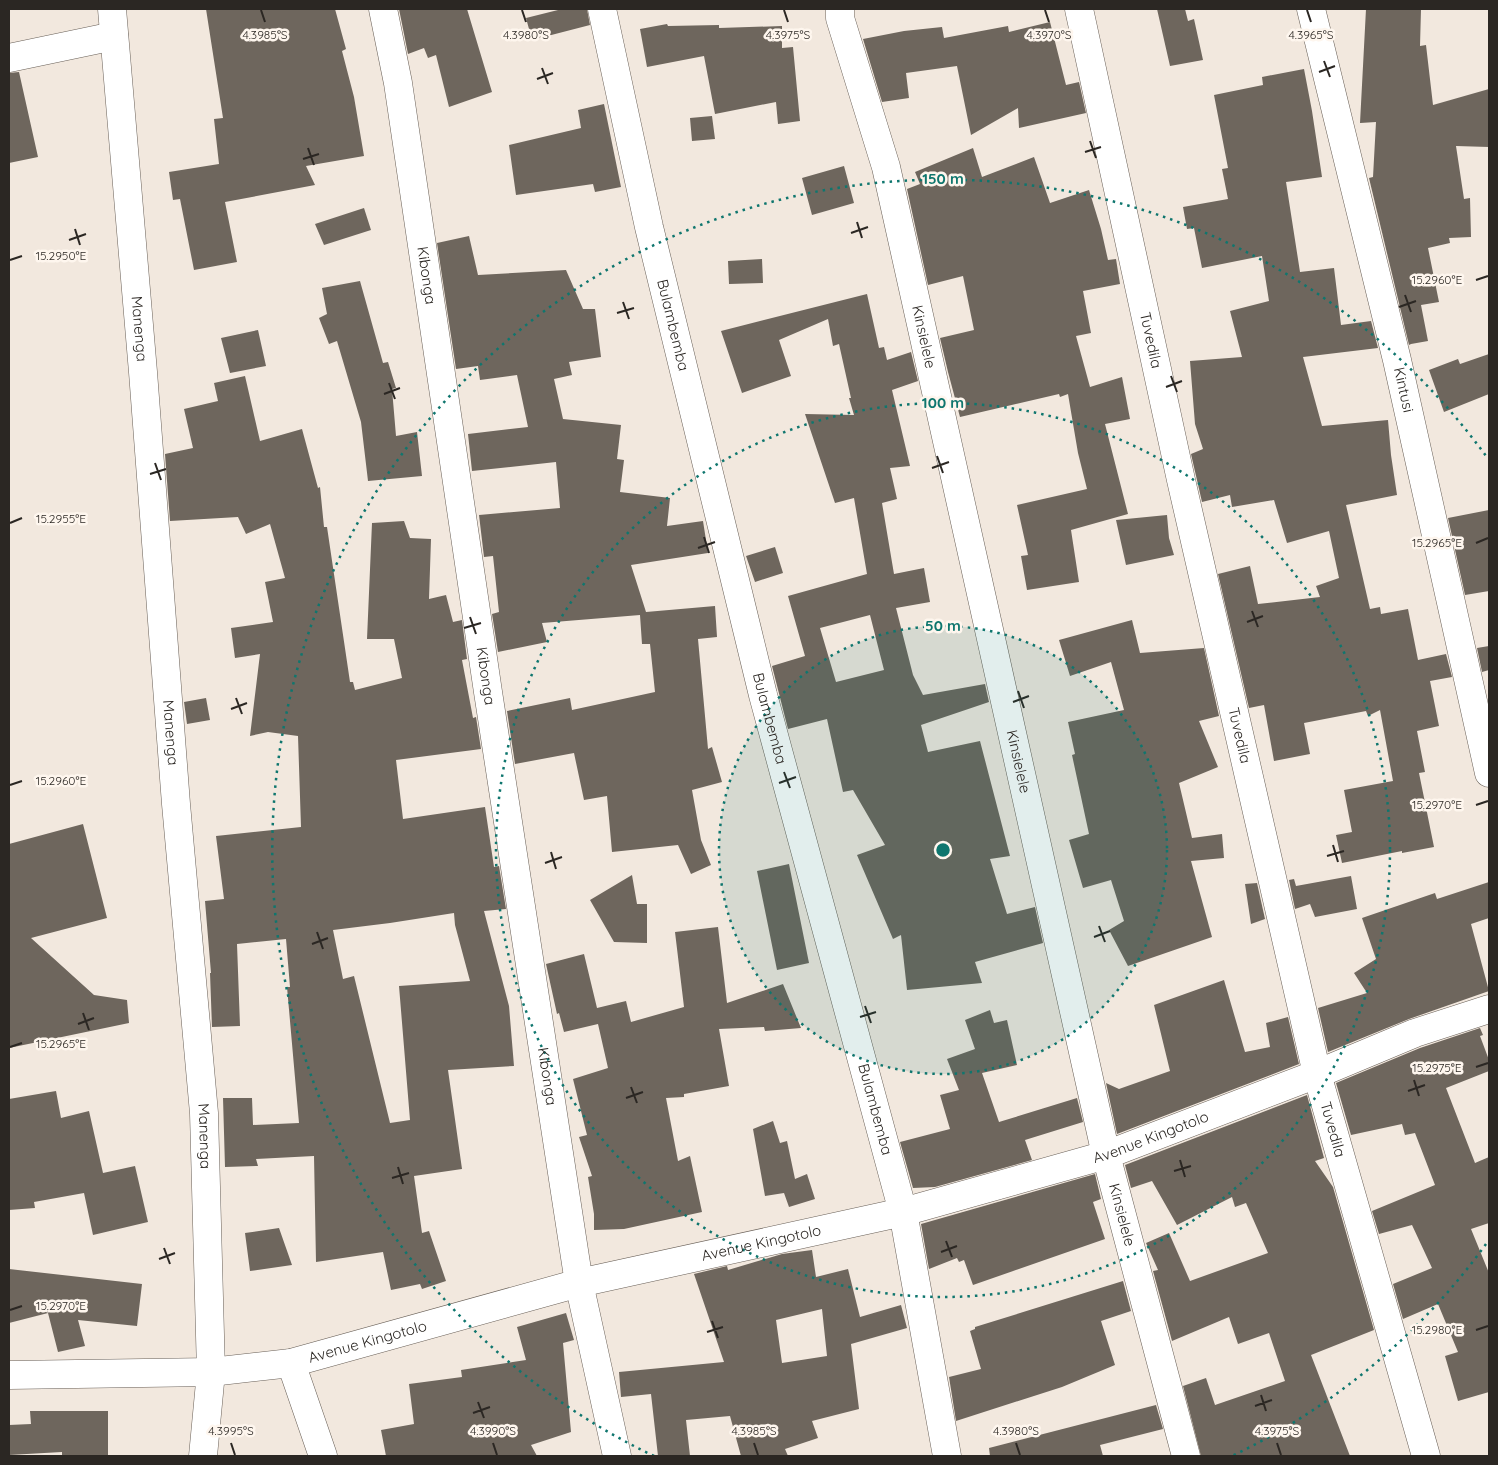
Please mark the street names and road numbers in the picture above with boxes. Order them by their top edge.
street label: Kibonga [413,245,441,306]
street label: Bulambemba [653,277,694,373]
street label: Manenga [128,295,152,362]
street label: Kinsielele [908,303,941,370]
street label: Tuvedila [1136,310,1167,370]
street label: Kintusi [1390,365,1418,414]
street label: Kibonga [472,646,500,706]
street label: Bulambemba [749,671,791,766]
street label: Manenga [159,699,183,766]
street label: Tuvedila [1224,705,1256,765]
street label: Kinsielele [1003,728,1035,795]
street label: Kibonga [534,1046,562,1107]
street label: Bulambemba [854,1061,897,1157]
street label: Tuvedila [1316,1099,1350,1159]
street label: Manenga [194,1102,216,1169]
street label: Avenue Kingotolo [1091,1107,1211,1167]
street label: Kinsielele [1105,1181,1140,1248]
street label: Avenue Kingotolo [699,1220,823,1265]
street label: Avenue Kingotolo [306,1316,429,1367]

